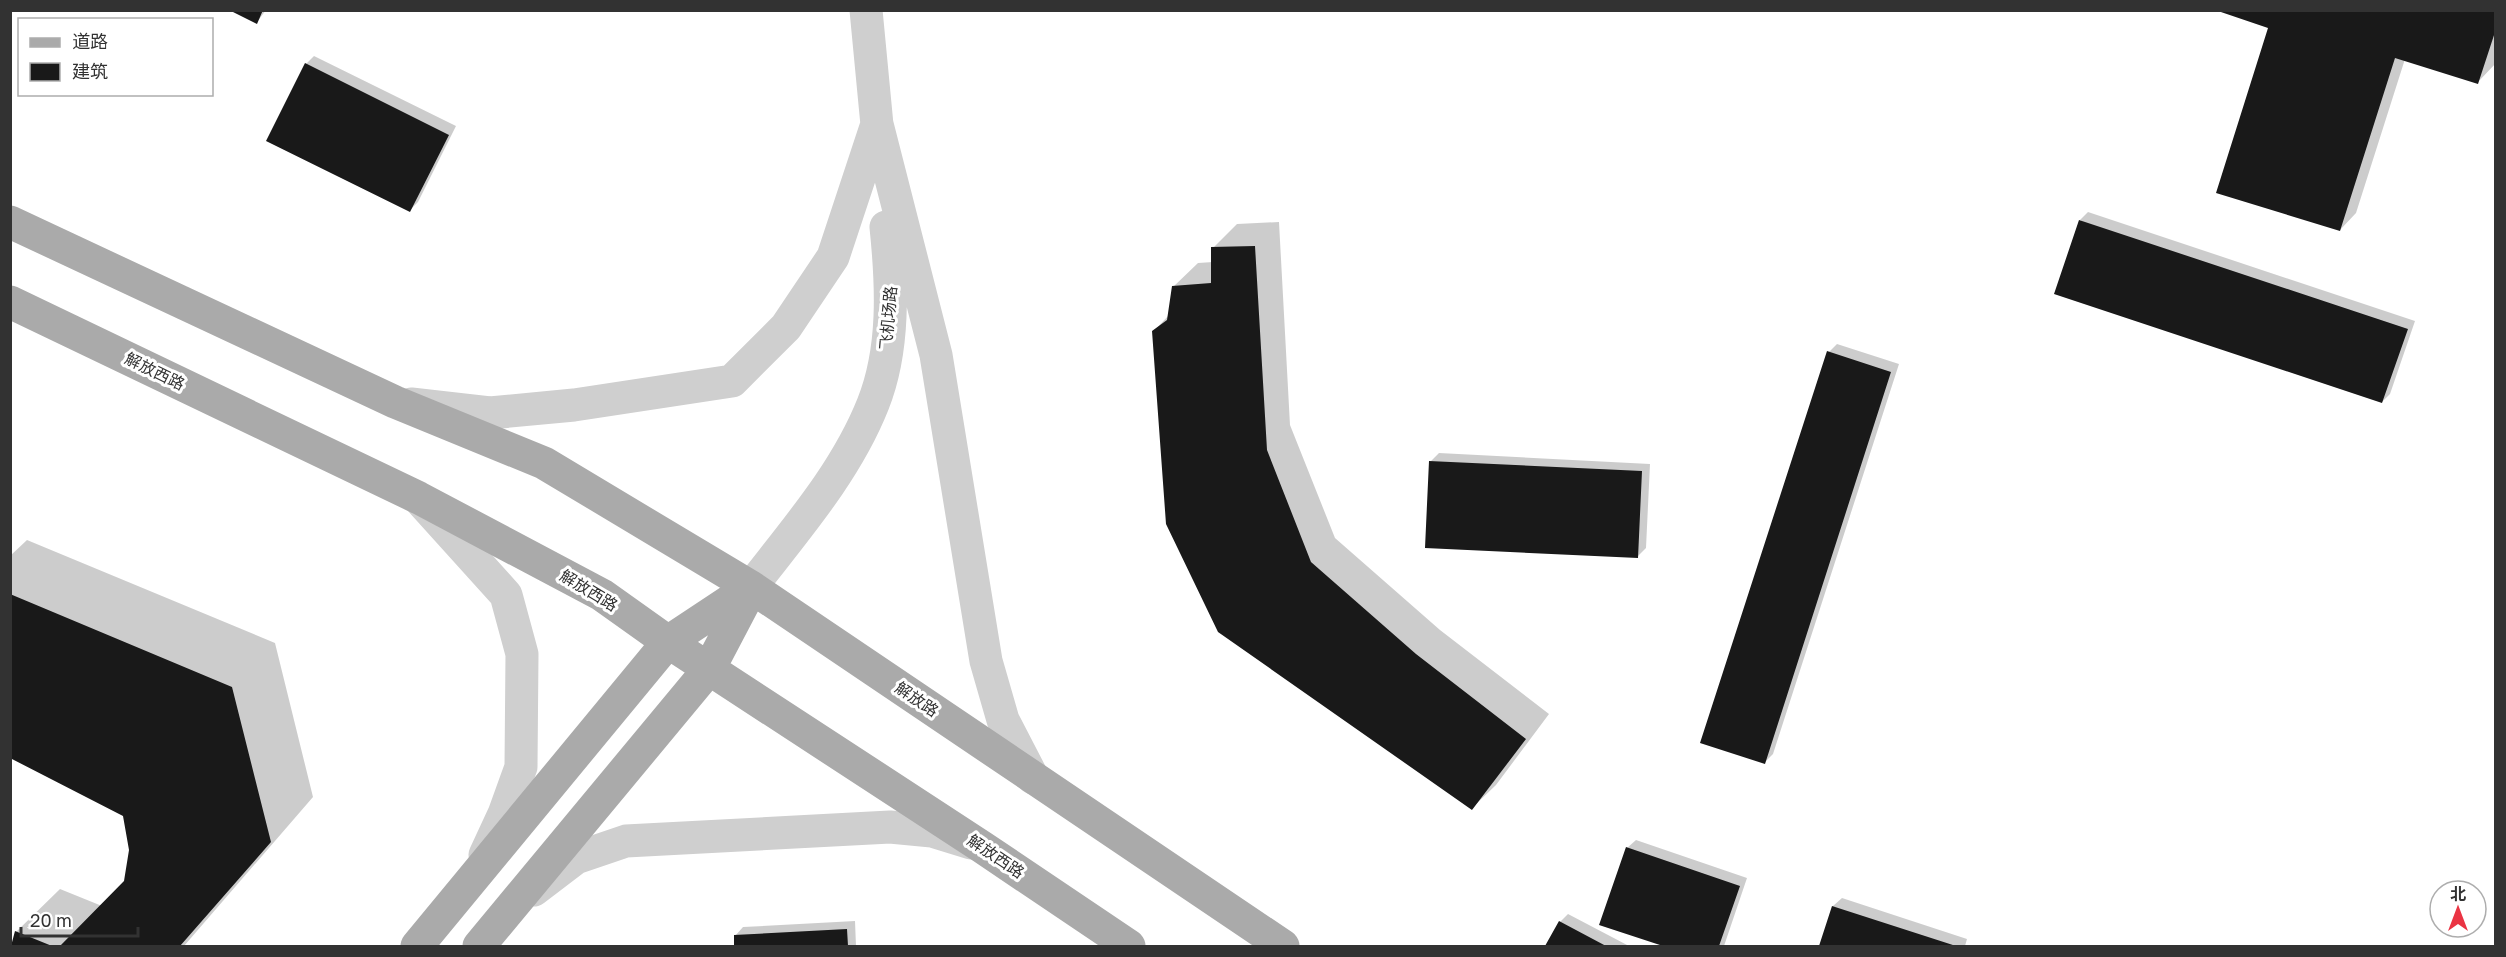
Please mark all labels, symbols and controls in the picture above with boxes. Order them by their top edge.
legend [18,18,213,96]
text: 道路 [72,30,108,52]
text: 建筑 [72,60,108,82]
street label: 飞机场路 [875,285,901,351]
street label: 解放西路 [122,348,188,394]
street label: 解放西路 [556,565,622,615]
street label: 解放路 [892,677,942,721]
street label: 解放西路 [964,830,1028,882]
north arrow [2428,879,2488,939]
text: 北 [2450,884,2466,904]
scale bar [21,900,138,938]
text: 20 m [30,909,72,931]

